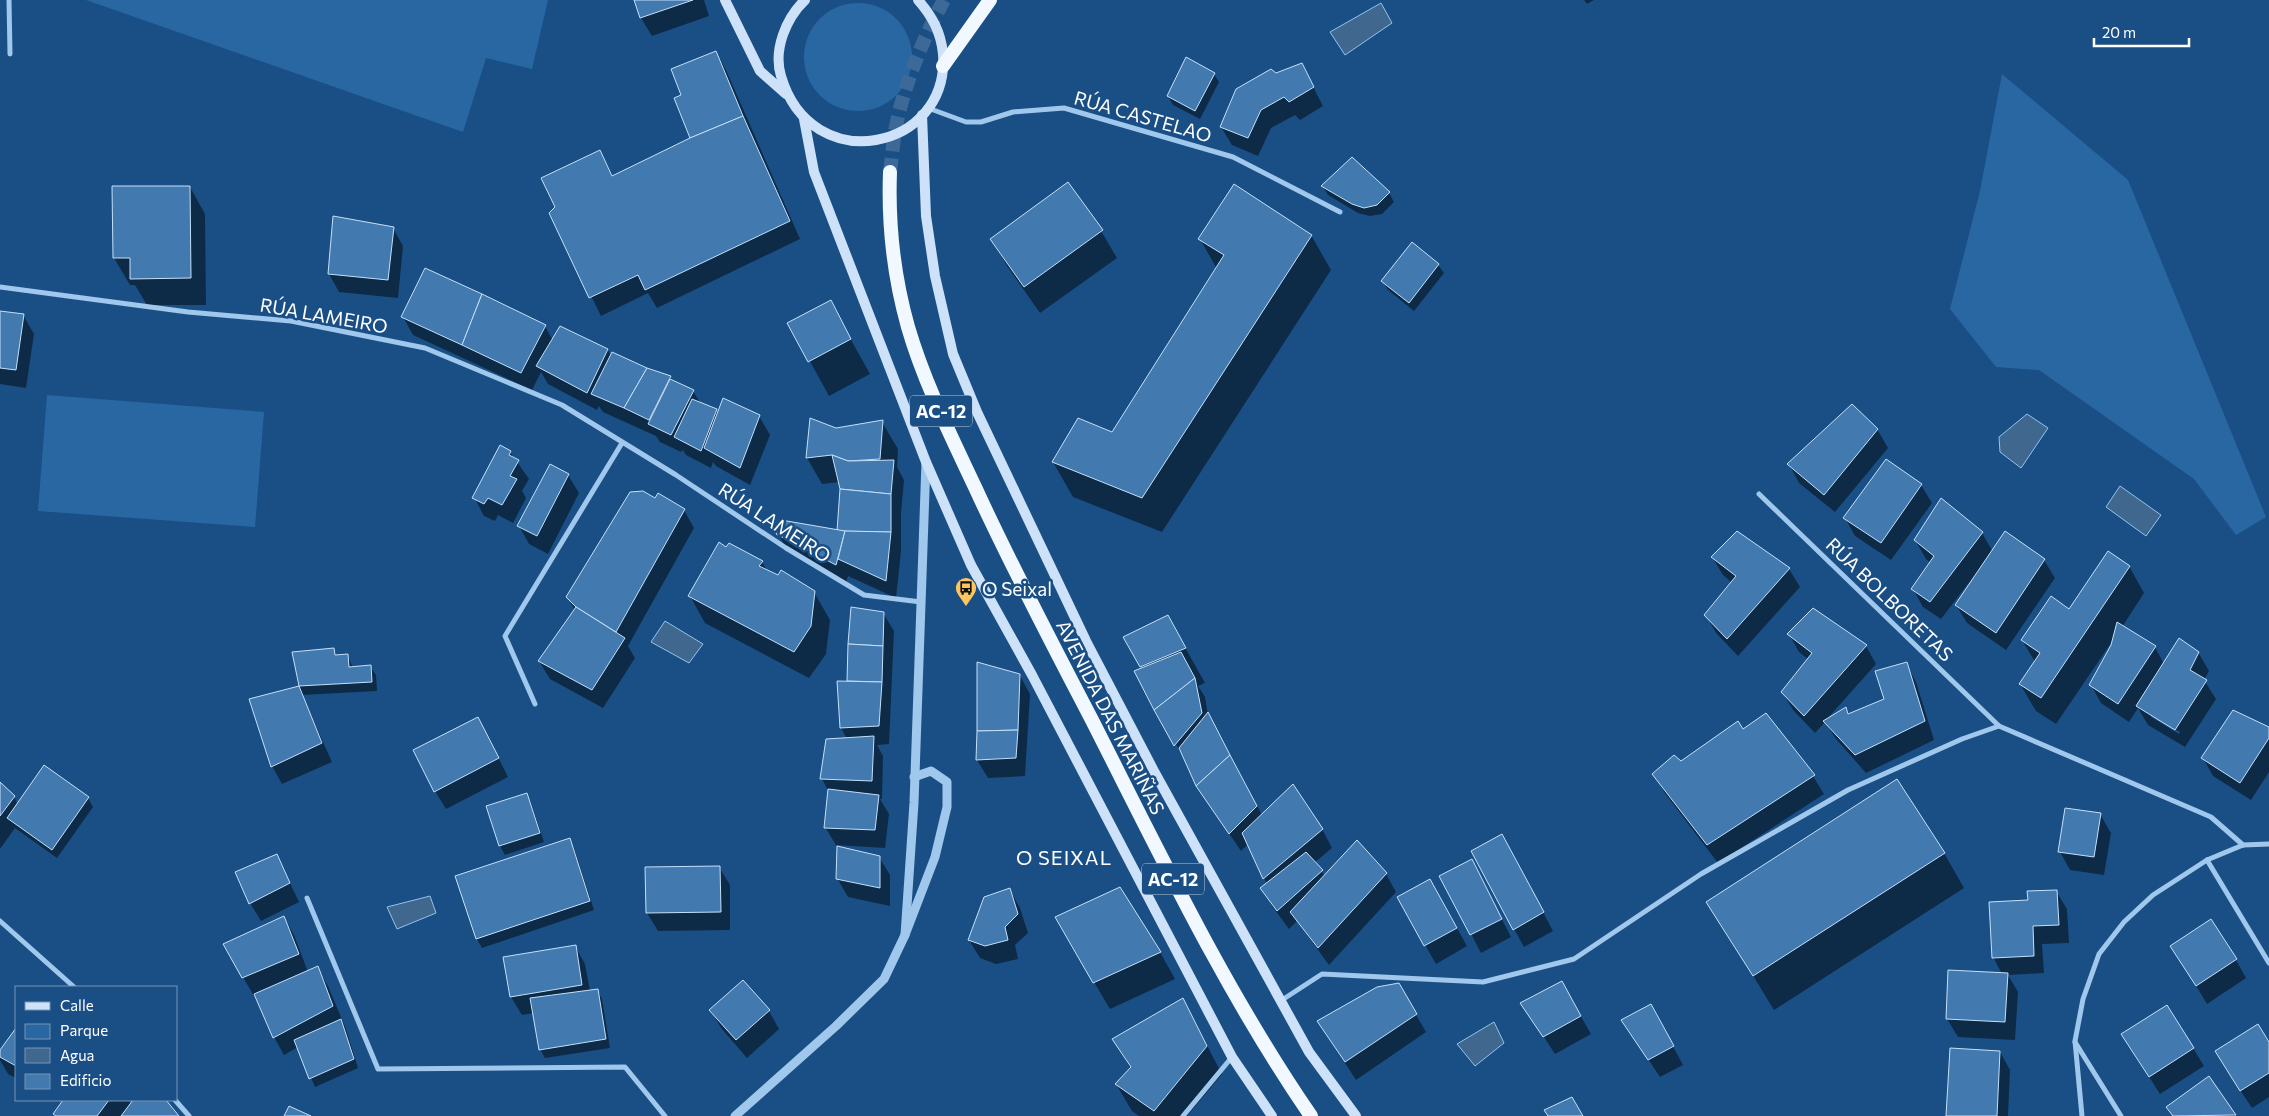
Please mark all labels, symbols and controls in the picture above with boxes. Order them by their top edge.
scale bar [2094,15,2189,47]
text: 20 m [2102,23,2136,41]
street label: RÚA CASTELAO [1072,84,1215,147]
street label: RÚA LAMEIRO [258,291,390,338]
road number: AC-12 [910,396,972,426]
street label: RÚA LAMEIRO [715,476,836,567]
street label: RÚA BOLBORETAS [1822,532,1959,666]
bus stop icon: O Seixal [954,576,978,607]
place label: O Seixal [982,577,1052,600]
street label: AVENIDA DAS MARIÑAS [1052,616,1170,818]
district label: O SEIXAL [1016,845,1112,869]
road number: AC-12 [1142,864,1204,894]
legend [15,986,178,1101]
text: Calle [60,996,94,1014]
text: Parque [60,1021,108,1039]
text: Agua [60,1046,94,1064]
text: Edificio [60,1071,111,1089]

